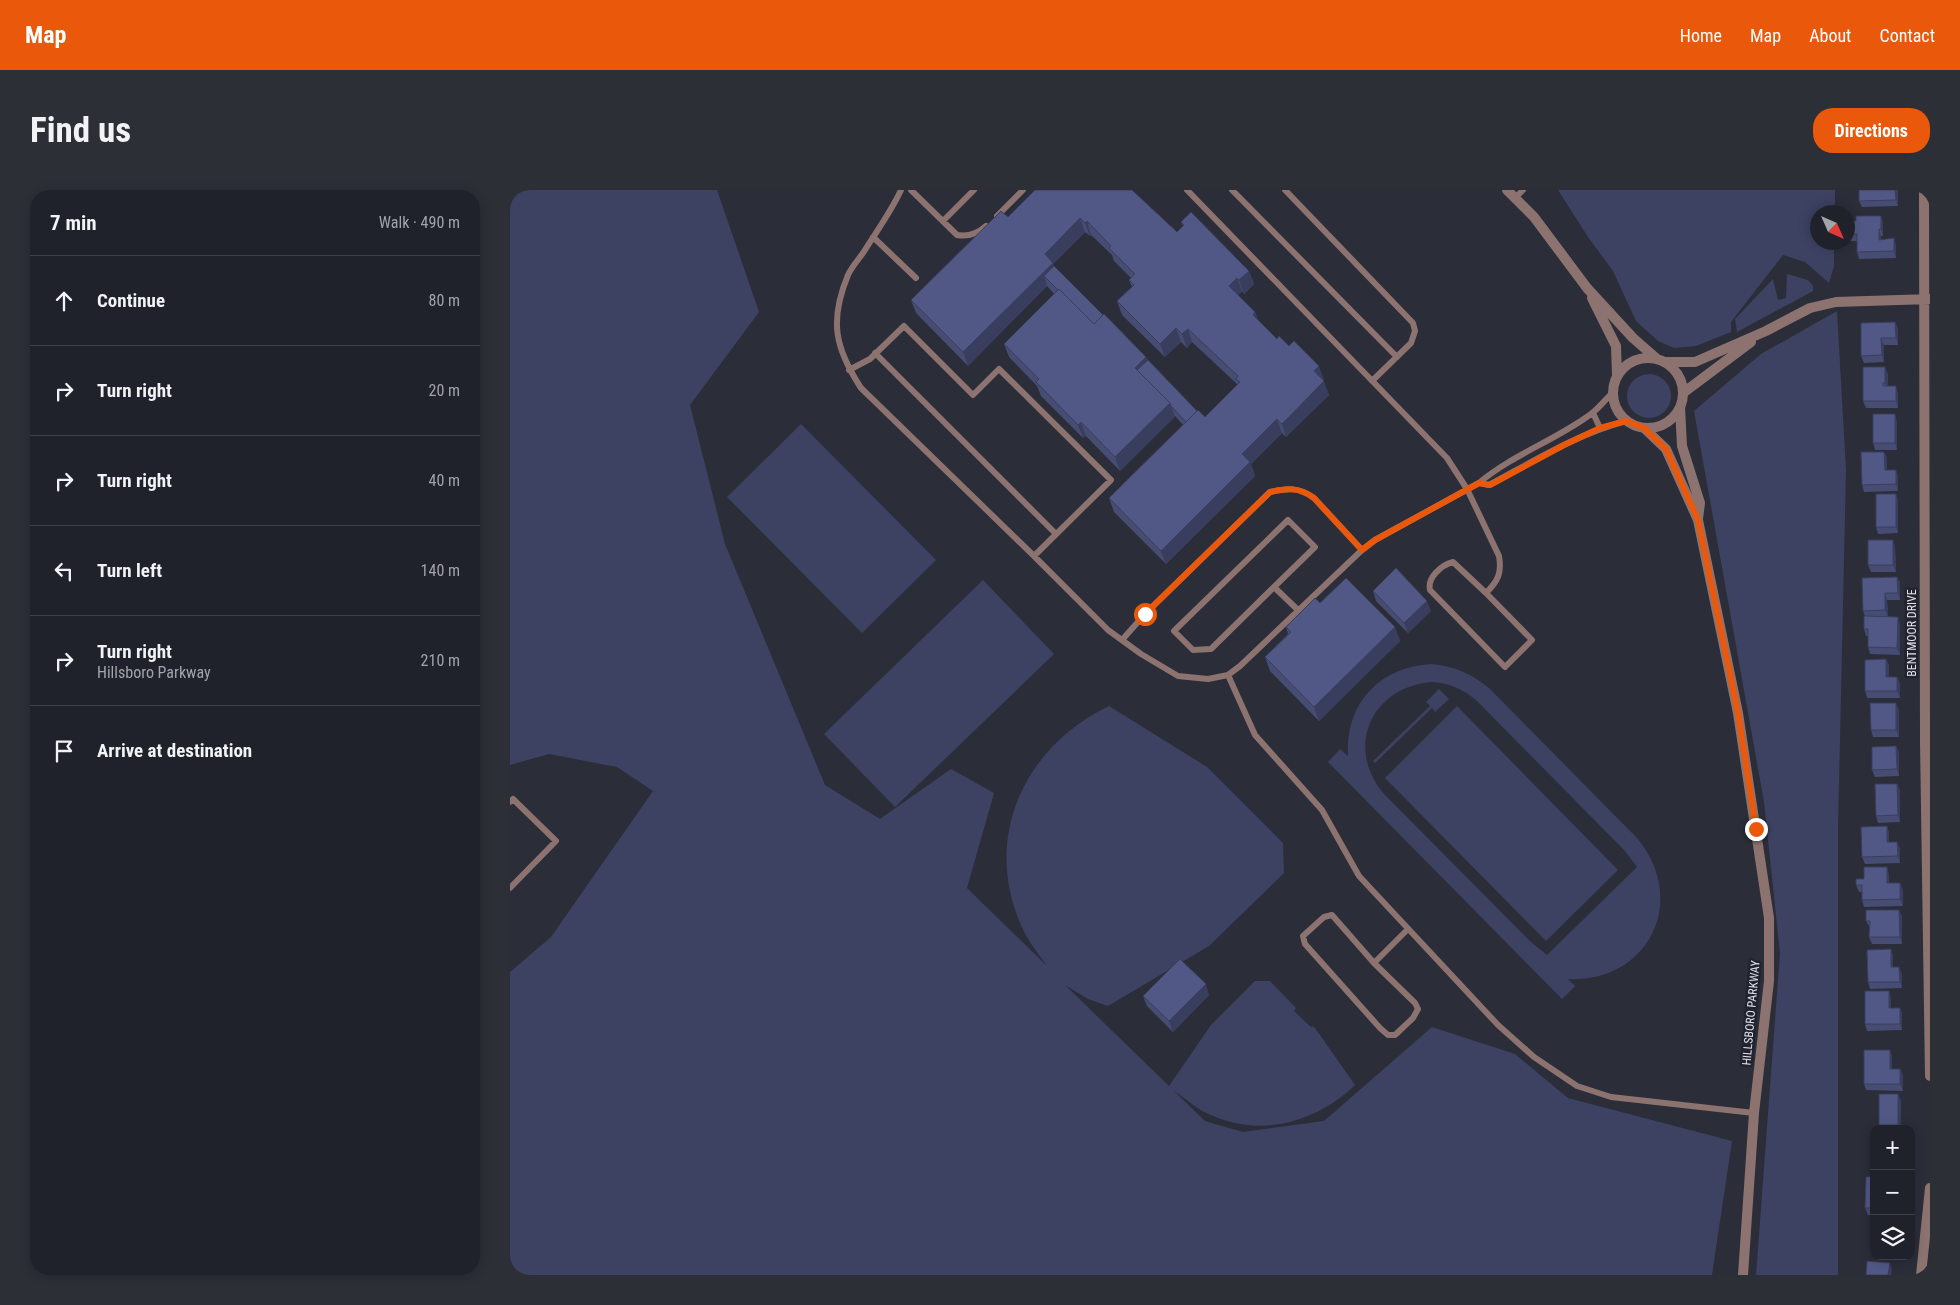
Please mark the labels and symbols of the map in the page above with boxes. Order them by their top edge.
north arrow [1810,205,1855,250]
street label: BENTMOOR DRIVE [1905,589,1919,677]
route start [1134,603,1157,626]
route end [1745,818,1768,841]
street label: HILLSBORO PARKWAY [1739,959,1763,1066]

